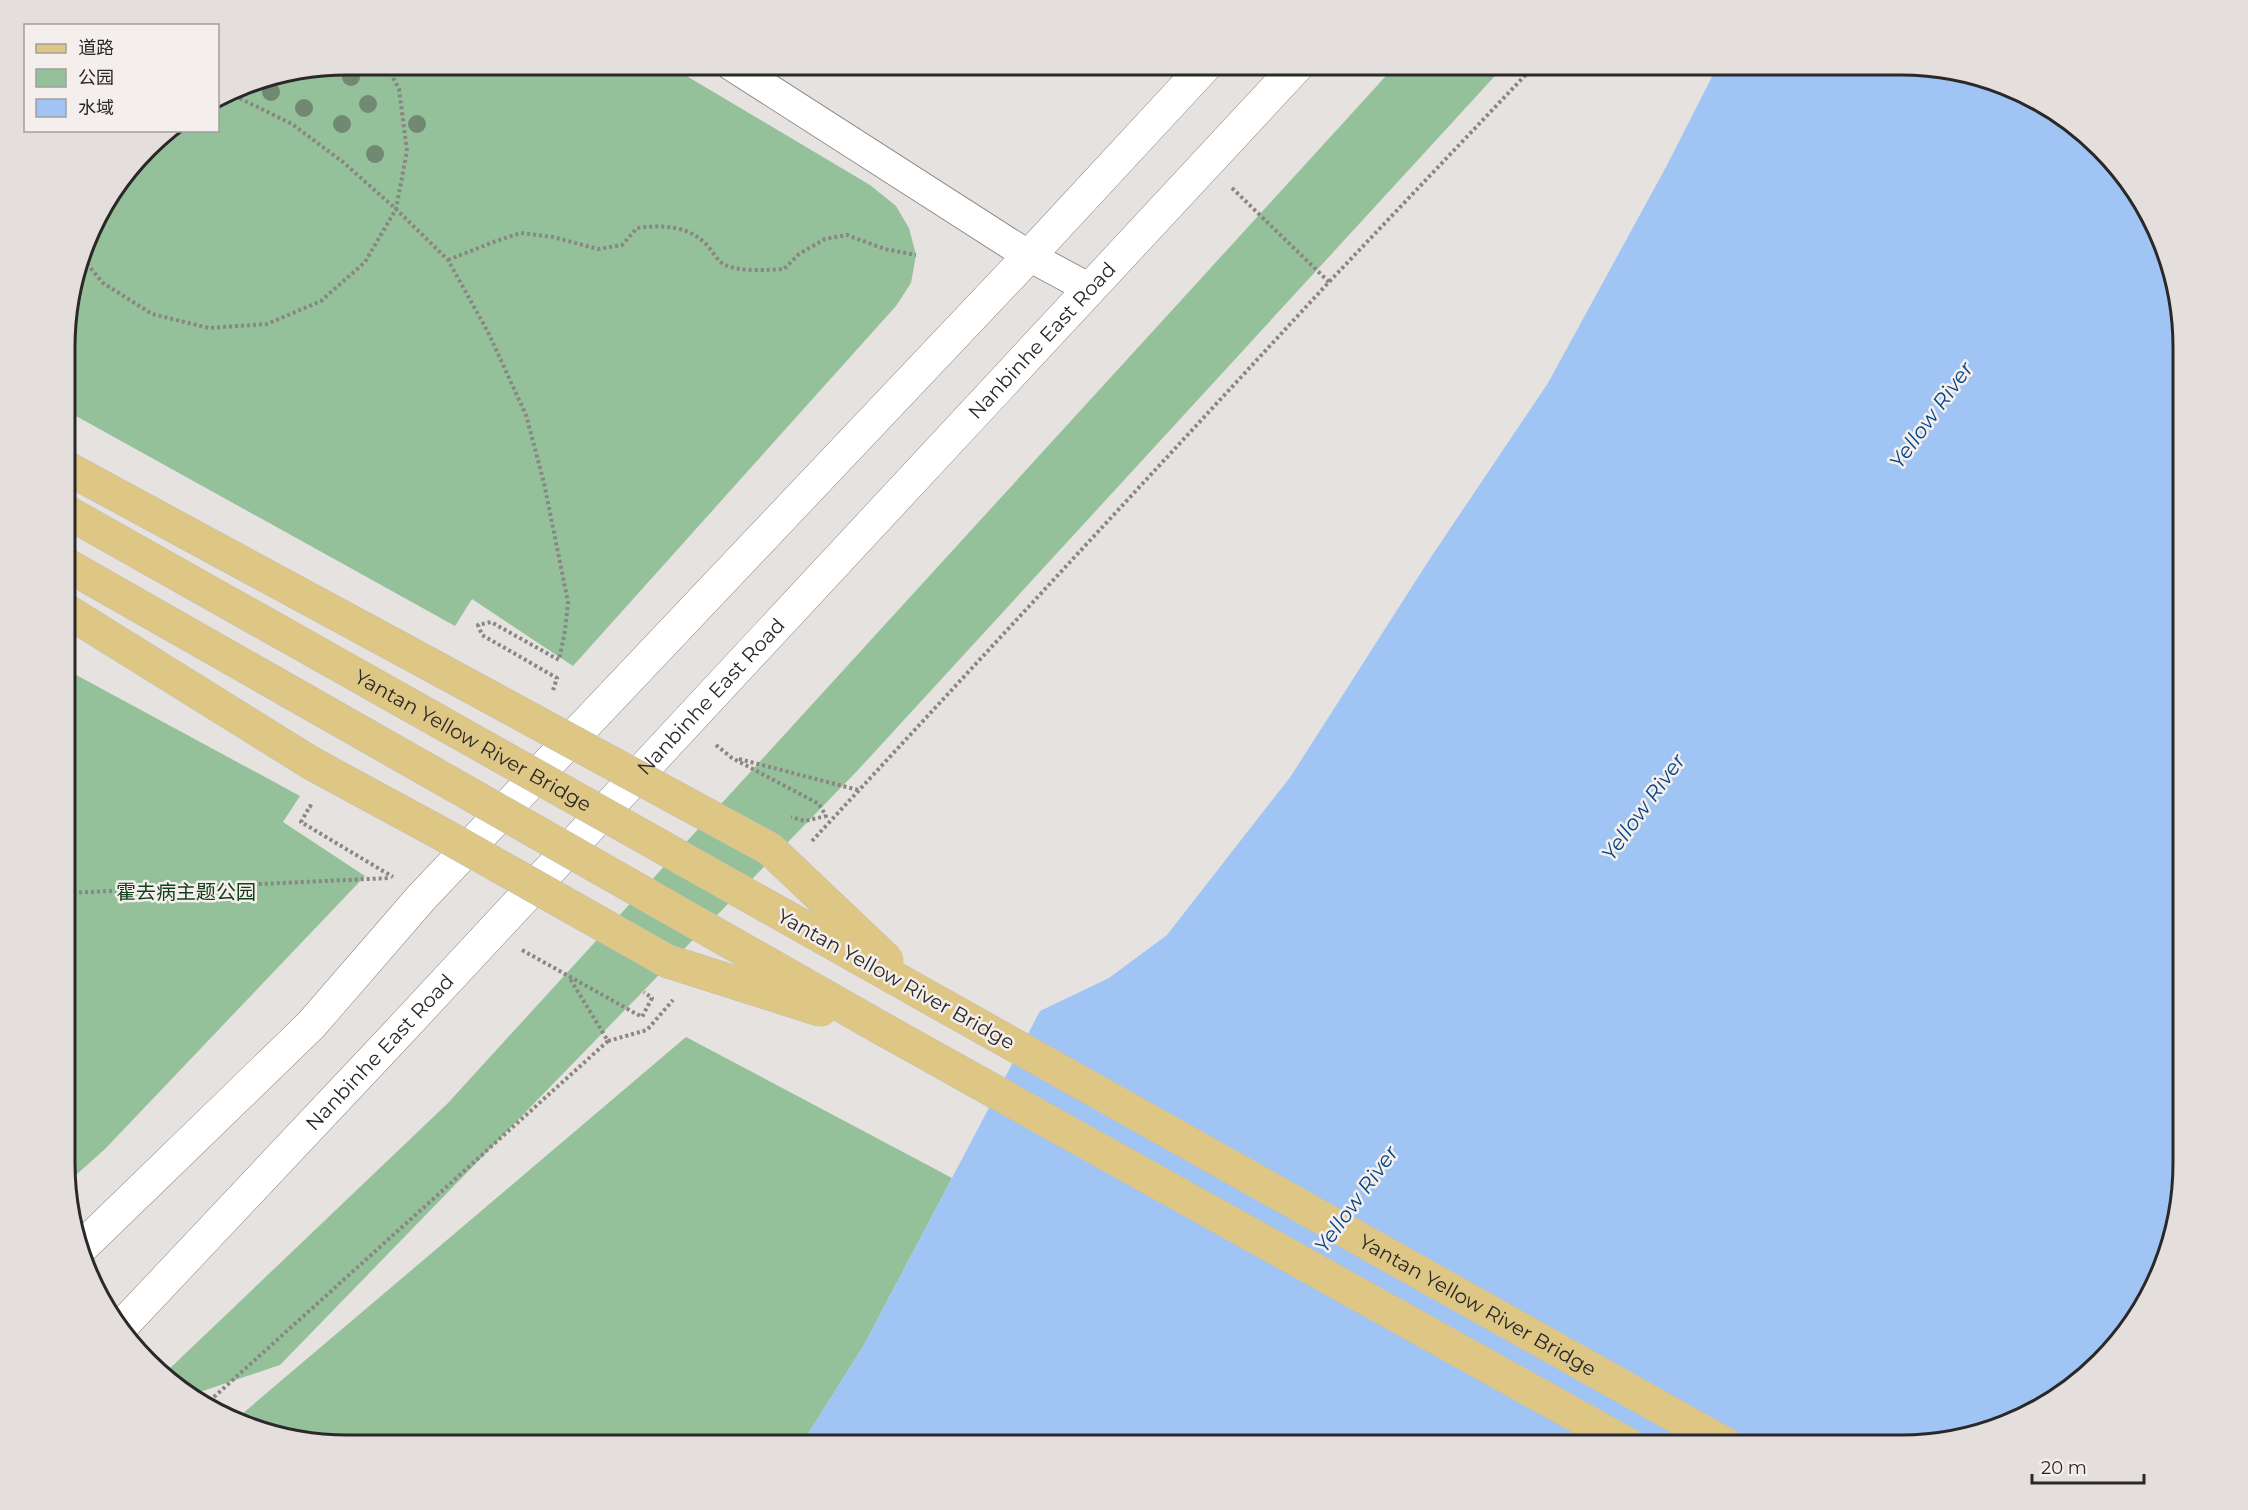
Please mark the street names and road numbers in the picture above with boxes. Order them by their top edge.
street label: Nanbinhe East Road [963,257,1121,424]
street label: Nanbinhe East Road [632,613,790,780]
street label: Yantan Yellow River Bridge [350,664,596,817]
street label: Yantan Yellow River Bridge [773,904,1019,1054]
street label: Nanbinhe East Road [301,969,459,1135]
street label: Yantan Yellow River Bridge [1355,1229,1600,1381]

